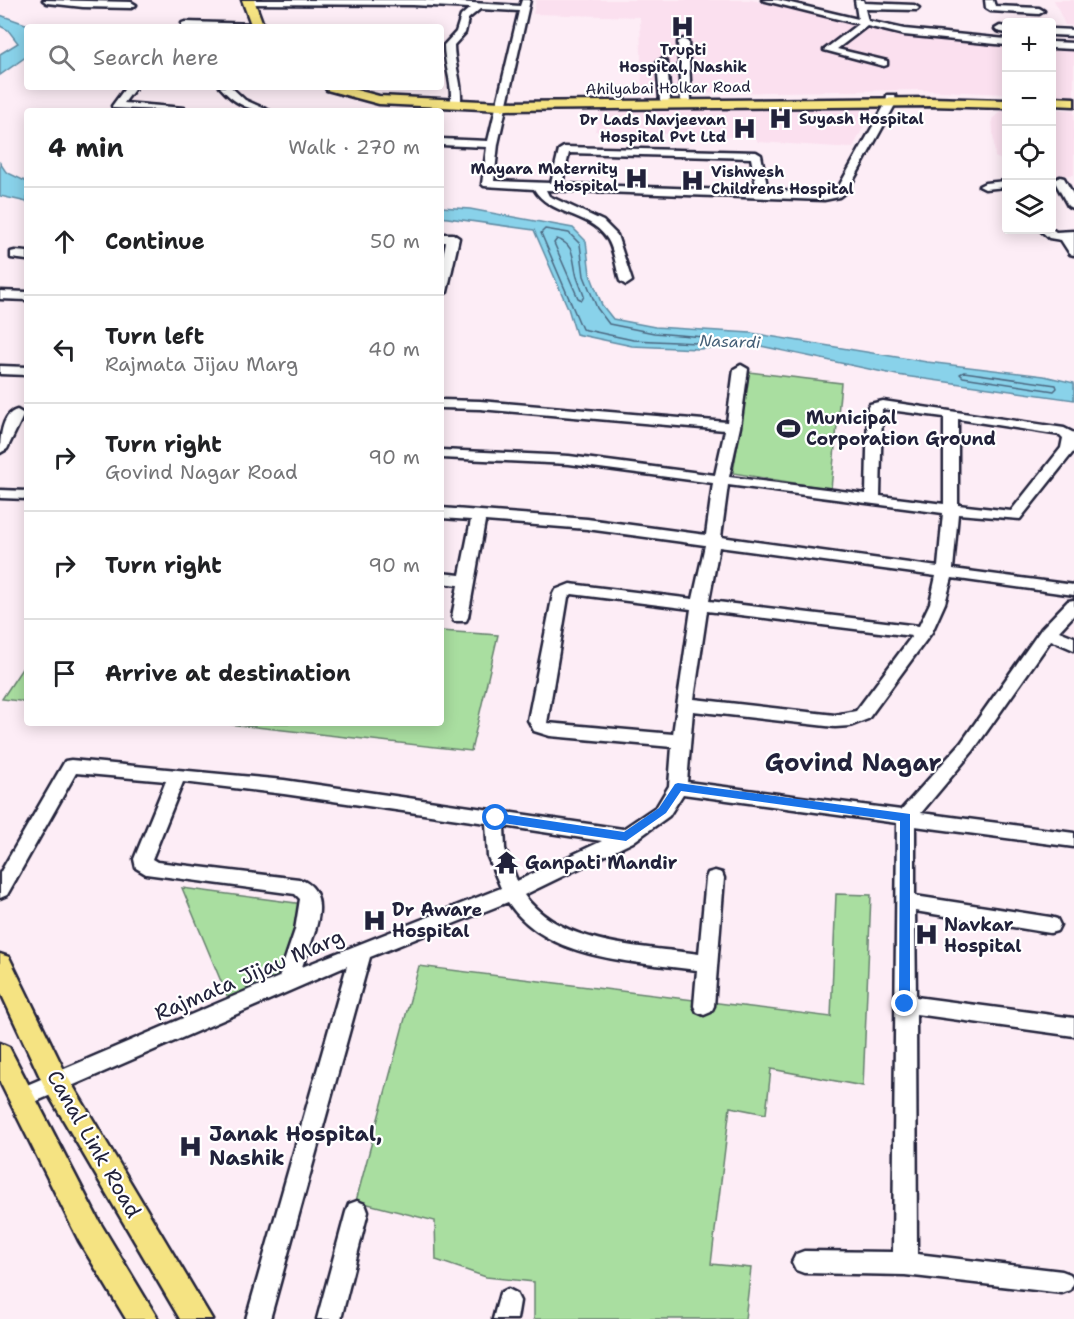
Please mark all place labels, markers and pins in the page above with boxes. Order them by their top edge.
hospital icon: Trupti Hospital, Nashik [670,13,696,39]
place label: Trupti Hospital, Nashik [619,40,747,77]
hospital icon: Suyash Hospital [768,106,794,132]
place label: Suyash Hospital [799,109,924,129]
place label: Dr Lads Navjeevan Hospital Pvt Ltd [579,110,726,147]
hospital icon: Dr Lads Navjeevan Hospital Pvt Ltd [731,116,757,142]
place label: Mayara Maternity Hospital [471,159,618,196]
place label: Vishwesh Childrens Hospital [711,162,854,199]
hospital icon: Mayara Maternity Hospital [623,165,649,191]
hospital icon: Vishwesh Childrens Hospital [680,168,706,194]
place label: Municipal Corporation Ground [806,406,996,451]
sports icon: Municipal Corporation Ground [775,415,801,441]
temple icon: Ganpati Mandir [494,850,520,876]
place label: Ganpati Mandir [525,851,678,875]
place label: Dr Aware Hospital [392,898,482,943]
hospital icon: Dr Aware Hospital [361,907,387,933]
place label: Navkar Hospital [944,913,1021,958]
hospital icon: Navkar Hospital [913,922,939,948]
place label: Janak Hospital, Nashik [209,1120,382,1172]
hospital icon: Janak Hospital, Nashik [178,1133,204,1159]

